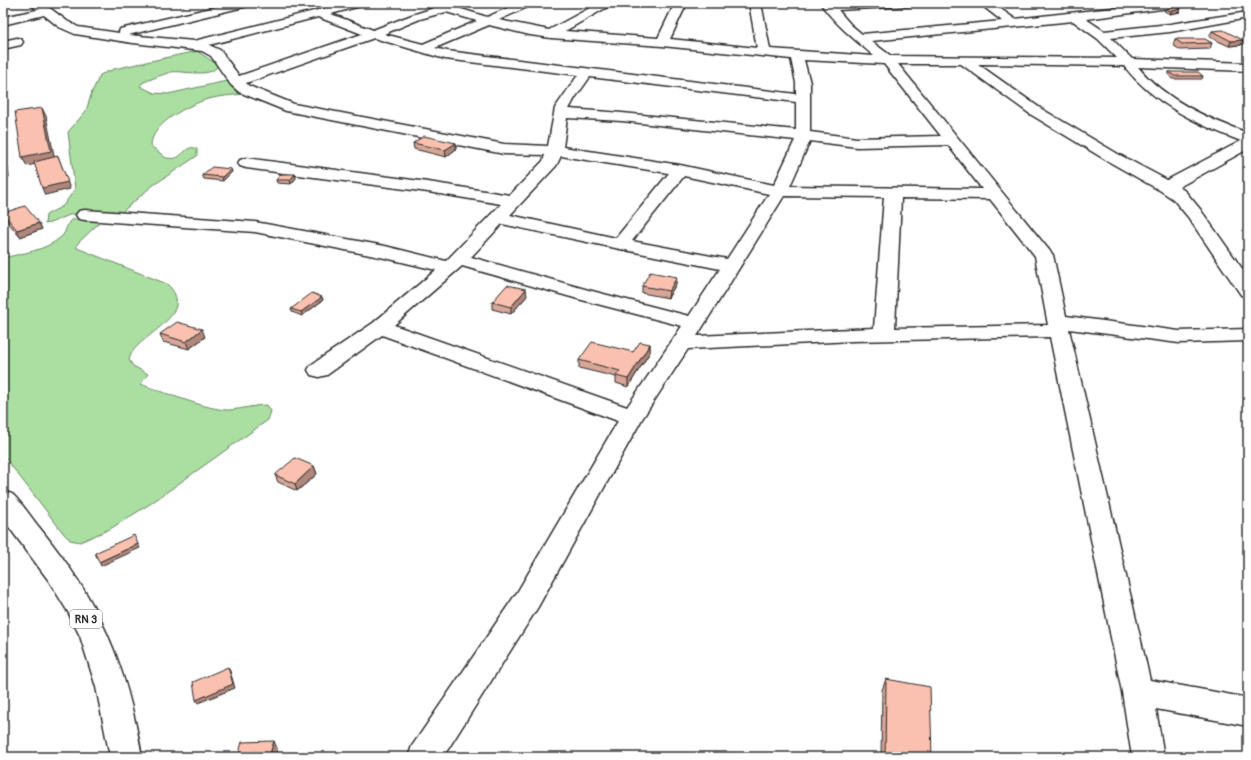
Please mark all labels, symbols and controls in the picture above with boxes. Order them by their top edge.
road number: RN 3 [70,610,102,628]

